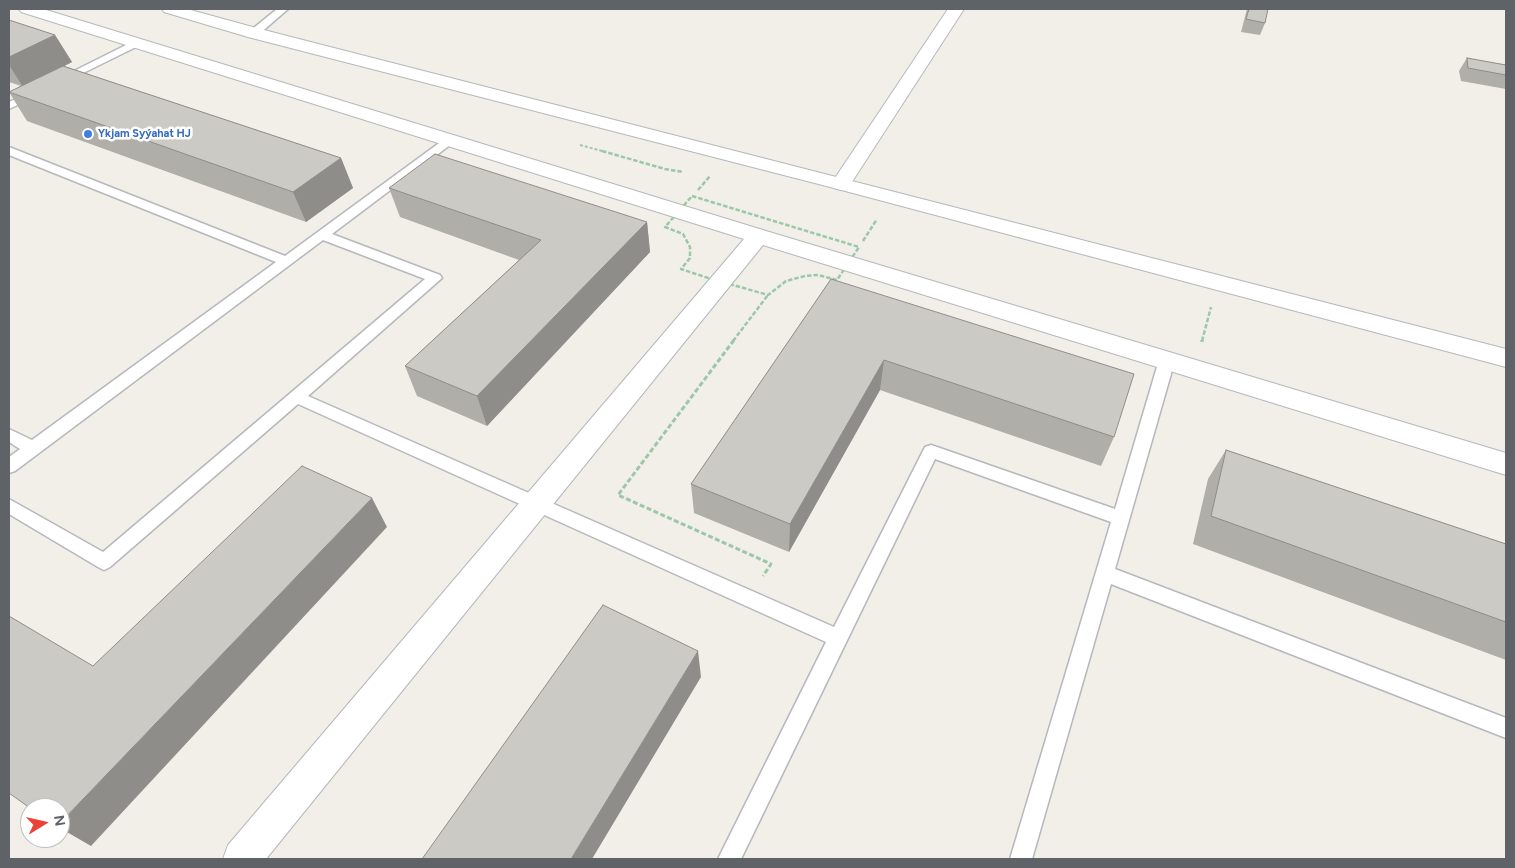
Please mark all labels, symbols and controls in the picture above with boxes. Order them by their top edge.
place label: Ykjam Syýahat HJ [98,127,191,141]
marker: Ykjam Syýahat HJ [82,128,94,140]
north arrow [20,798,70,848]
text: N [50,814,69,827]

